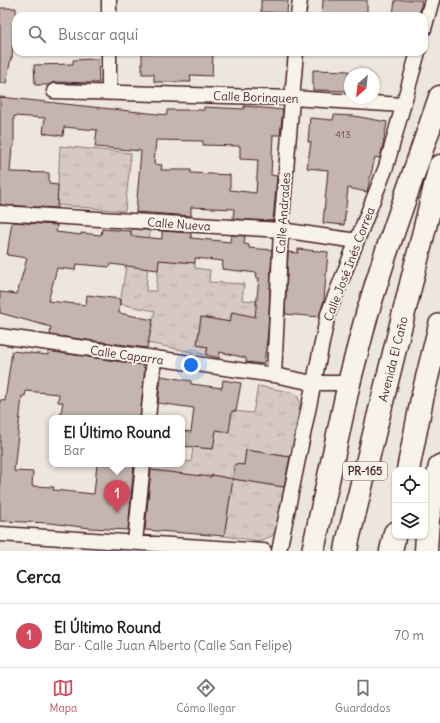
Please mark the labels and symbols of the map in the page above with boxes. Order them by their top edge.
north arrow [344,68,380,104]
street label: Calle Borinquen [213,88,299,106]
house number: 413 [335,128,351,141]
street label: Calle Andrades [273,172,293,254]
street label: Calle José Inés Correa [320,205,378,323]
street label: Calle Nueva [147,214,211,234]
street label: Avenida El Caño [375,315,411,403]
street label: Calle Caparra [89,342,165,368]
your location [181,355,201,375]
road number: PR-165 [343,462,387,480]
pin: 1 [104,480,130,513]

